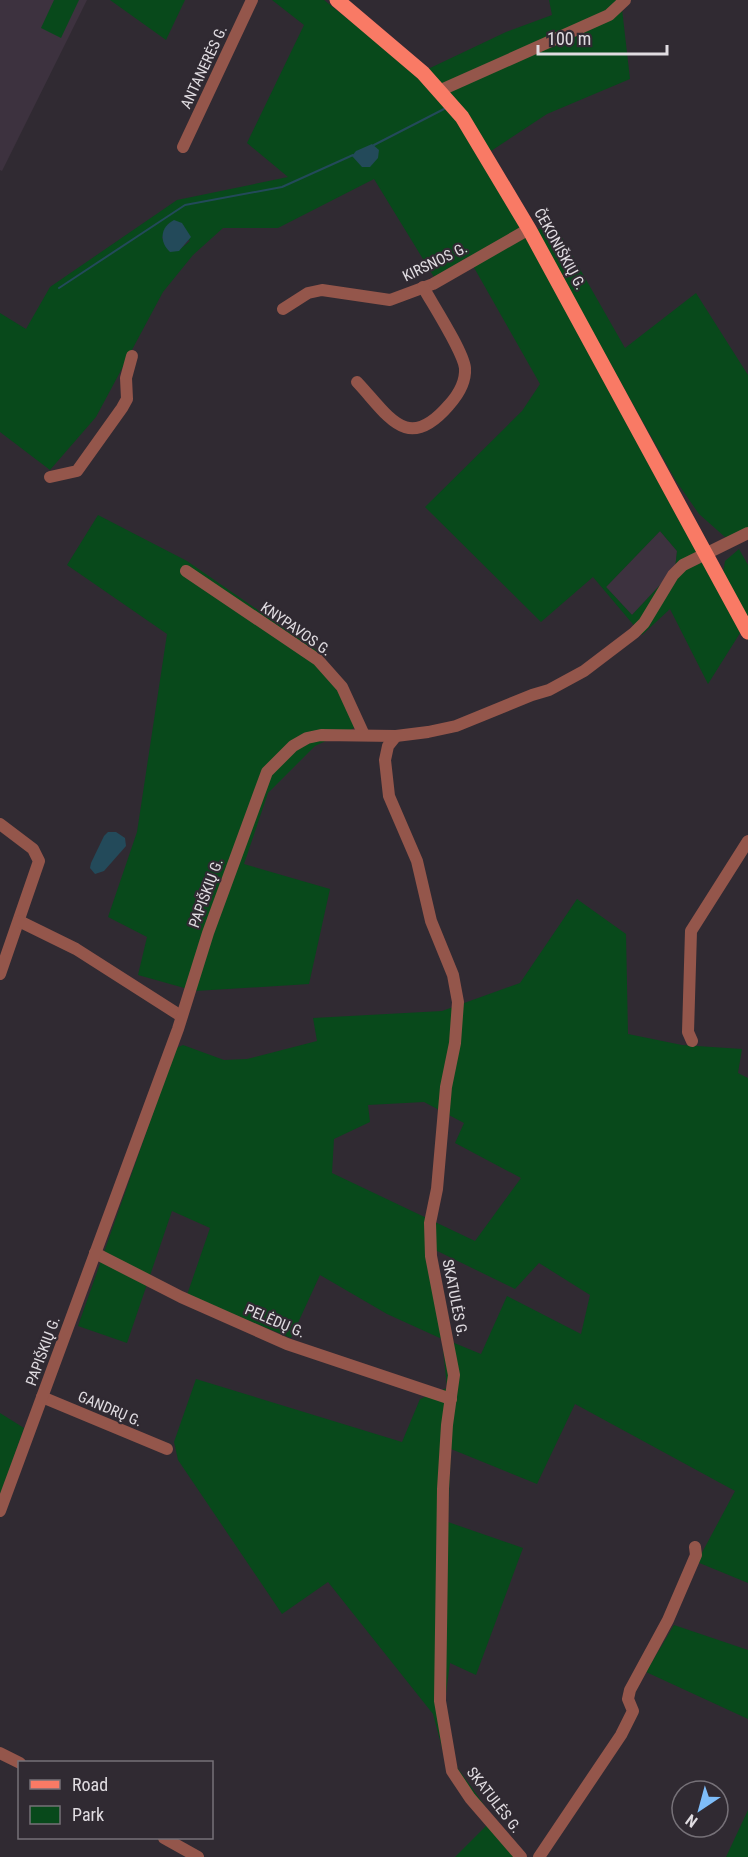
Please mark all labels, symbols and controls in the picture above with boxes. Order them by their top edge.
scale bar [538,18,667,56]
street label: ANTANERĖS G. [177,22,231,112]
text: 100 m [547,28,591,49]
street label: ČEKONIŠKIŲ G. [530,205,590,293]
street label: KIRSNOS G. [400,239,470,285]
street label: KNYPAVOS G. [257,598,335,660]
street label: PAPIŠKIŲ G. [185,856,227,930]
street label: SKATULĖS G. [439,1258,471,1338]
street label: PELĖDŲ G. [242,1300,308,1342]
street label: PAPIŠKIŲ G. [22,1314,64,1388]
street label: GANDRŲ G. [75,1387,145,1431]
legend [18,1761,213,1839]
street label: SKATULĖS G. [463,1764,525,1836]
text: Road [72,1774,108,1795]
north arrow [670,1779,730,1839]
text: Park [72,1804,104,1825]
text: N [682,1810,701,1831]

